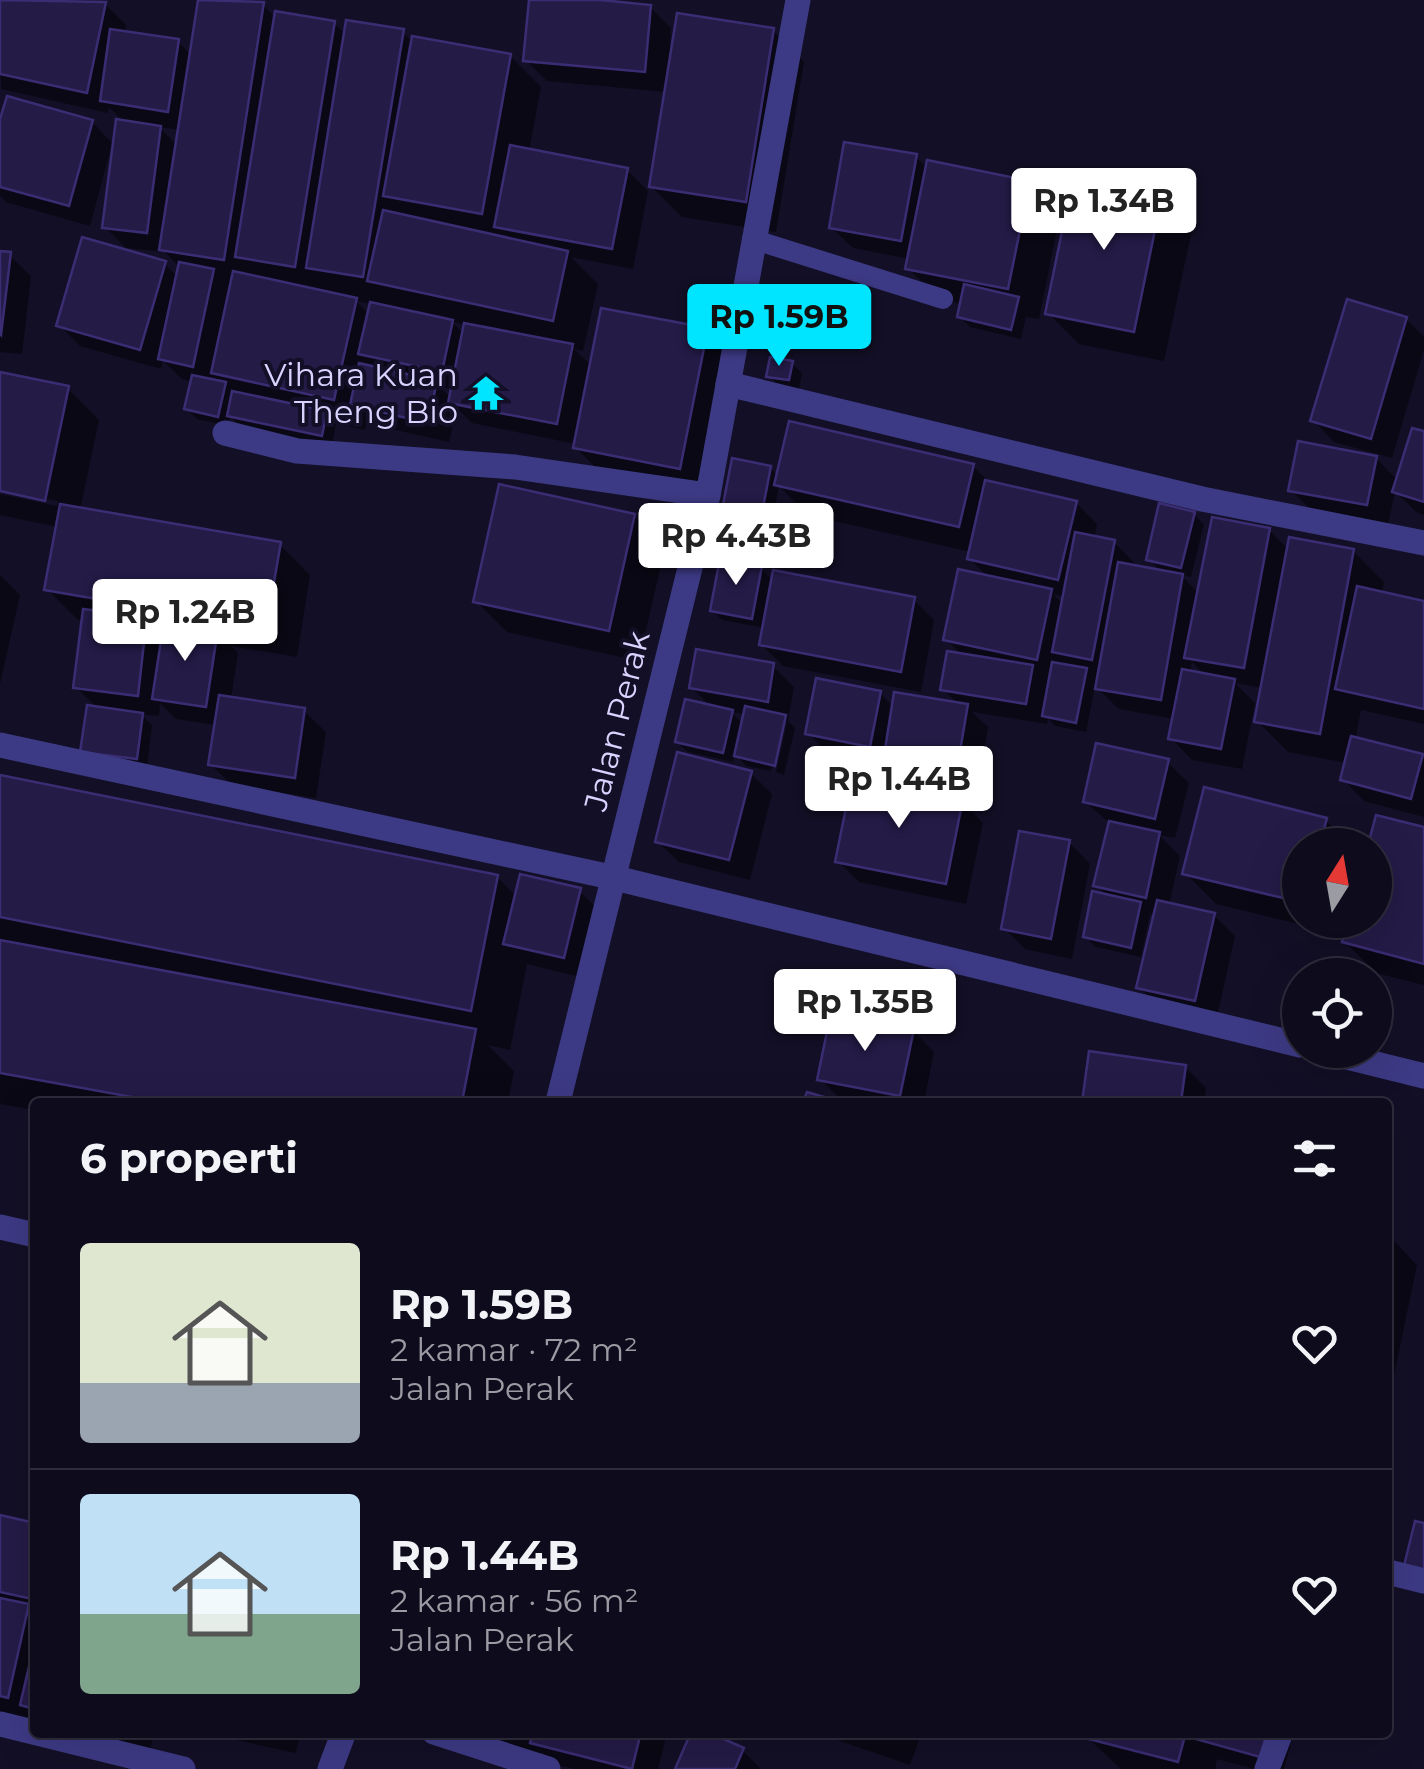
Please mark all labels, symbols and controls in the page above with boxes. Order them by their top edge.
pin: Rp 1.34B [1001,168,1207,253]
text: Rp 1.34B [1033,181,1175,220]
pin: Rp 1.59B [676,284,882,369]
text: Rp 1.59B [709,297,849,336]
place label: Vihara Kuan Theng Bio [264,355,458,431]
temple icon: Vihara Kuan Theng Bio [467,374,505,412]
pin: Rp 4.43B [633,503,839,588]
text: Rp 4.43B [661,516,811,555]
pin: Rp 1.24B [82,579,288,664]
text: Rp 1.24B [115,592,255,631]
street label: Jalan Perak [575,627,658,816]
pin: Rp 1.44B [796,746,1002,831]
text: Rp 1.44B [827,759,971,798]
north arrow [1282,828,1392,938]
map controls [1282,828,1392,1068]
button: locate [1282,958,1392,1068]
pin: Rp 1.35B [762,969,968,1054]
text: Rp 1.35B [796,982,934,1021]
icon: filters [1287,1131,1342,1186]
text: 6 properti [80,1132,298,1184]
text: Rp 1.59B [390,1278,573,1330]
icon: home [160,1283,280,1403]
icon: heart [1287,1316,1342,1371]
text: 2 kamar · 72 m² [390,1330,638,1369]
text: Jalan Perak [390,1369,574,1408]
text: Rp 1.44B [390,1529,579,1581]
icon: home [160,1534,280,1654]
icon: heart [1287,1567,1342,1622]
text: 2 kamar · 56 m² [390,1581,638,1620]
text: Jalan Perak [390,1620,574,1659]

